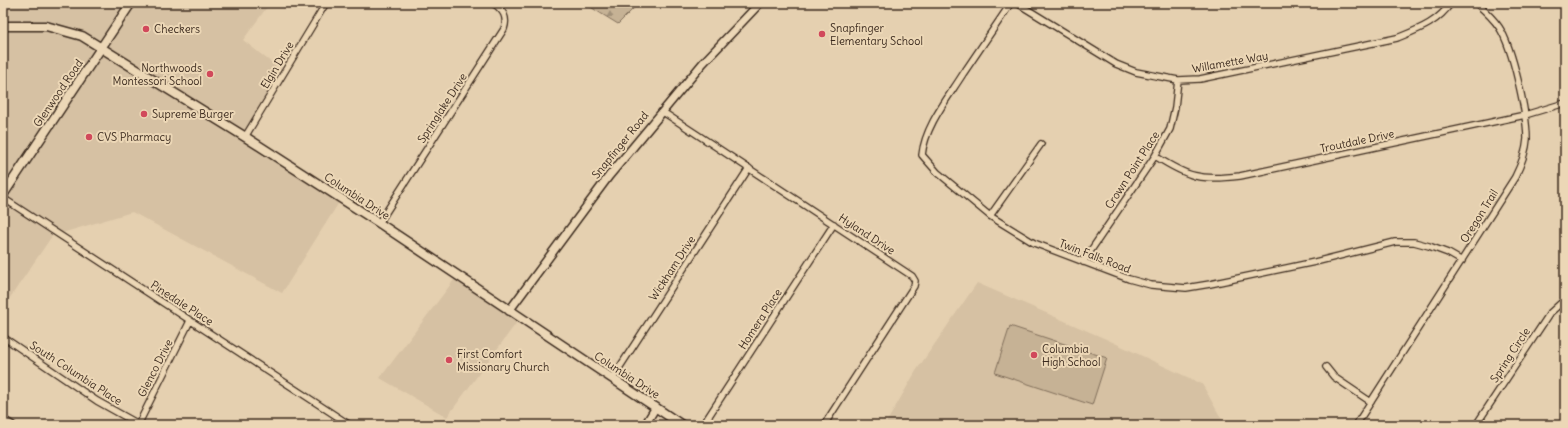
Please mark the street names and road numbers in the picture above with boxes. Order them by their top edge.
street label: Elgin Drive [257,39,297,91]
street label: Willamette Way [1191,48,1269,76]
street label: Glenwood Road [30,56,86,129]
street label: Springlake Drive [414,70,470,146]
street label: Snapfinger Road [589,108,652,181]
street label: Troutdale Drive [1319,126,1395,156]
street label: Crown Point Place [1102,129,1162,211]
street label: Columbia Drive [322,170,392,222]
street label: Oregon Trail [1457,187,1501,245]
street label: Hyland Drive [836,211,898,257]
street label: Wickham Drive [646,233,698,303]
street label: Twin Falls Road [1057,236,1133,276]
street label: Pinedale Place [148,278,216,328]
street label: Homera Place [735,286,785,352]
street label: Spring Circle [1487,325,1533,385]
street label: Glenco Drive [134,337,176,399]
street label: South Columbia Place [27,338,125,408]
street label: Columbia Drive [592,349,662,401]

